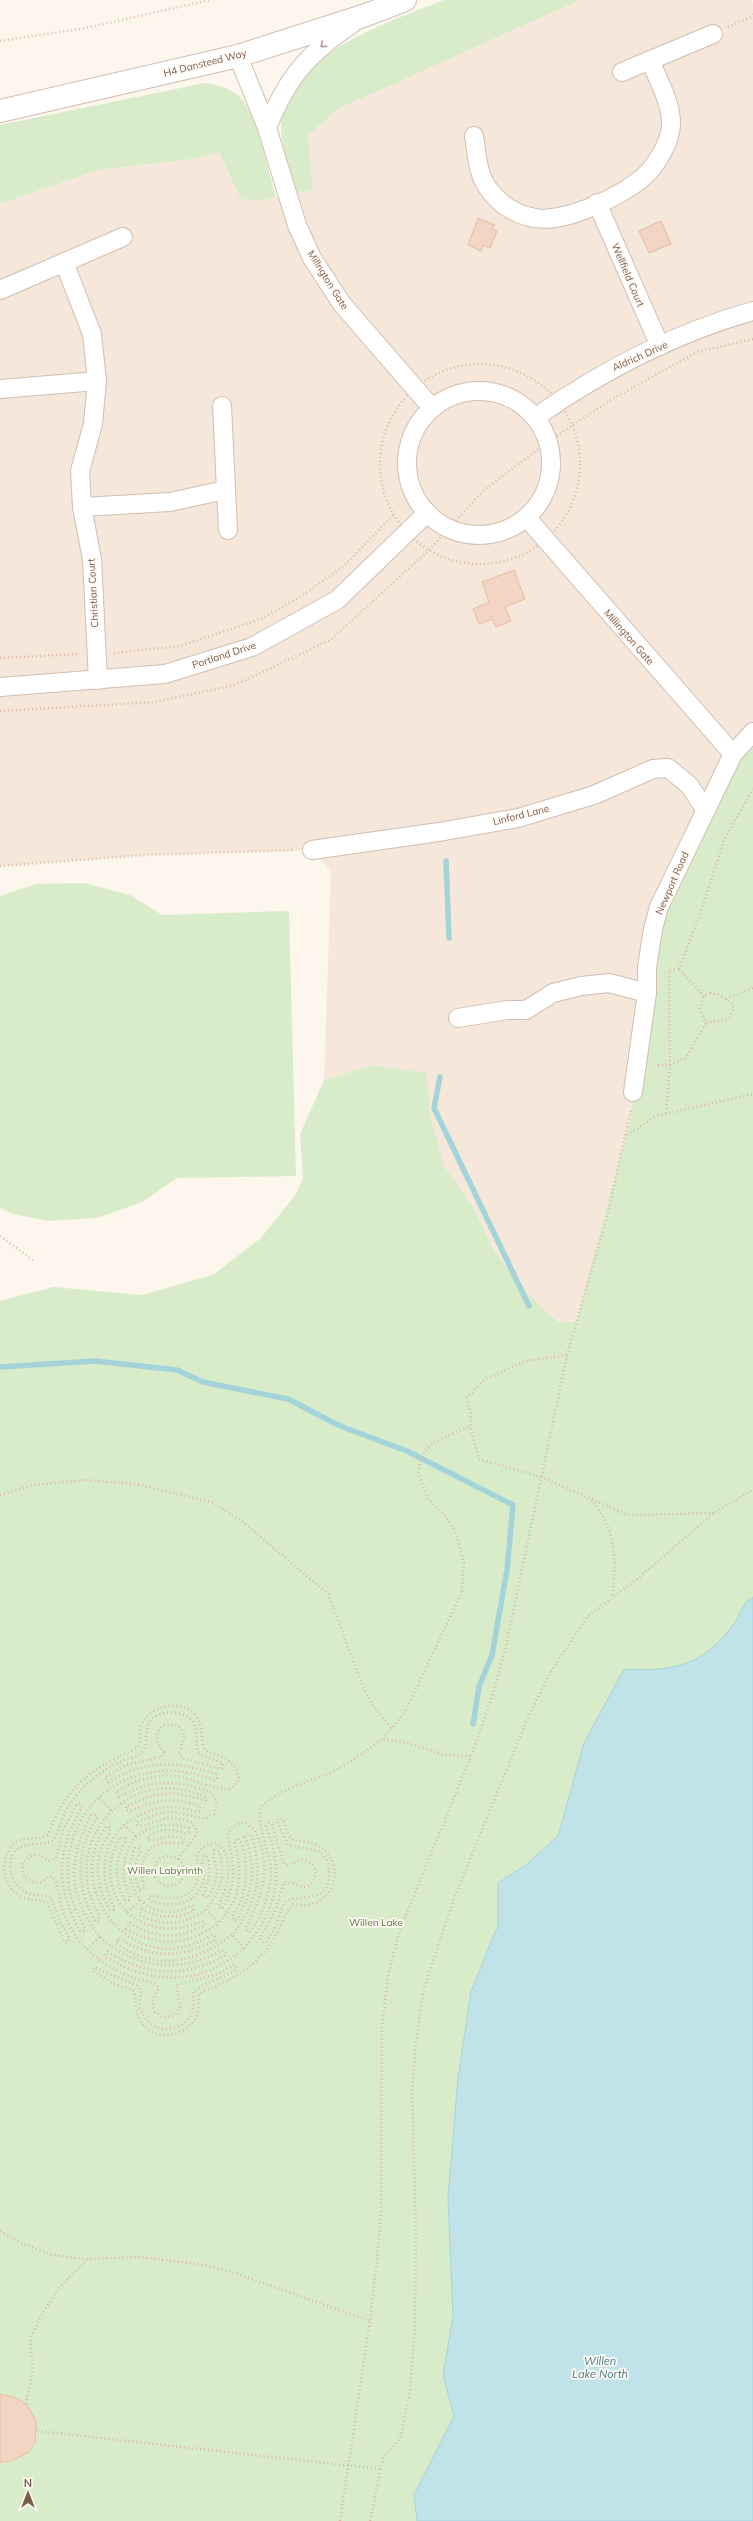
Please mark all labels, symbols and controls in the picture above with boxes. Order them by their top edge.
one-way arrow [320,41,328,48]
street label: H4 Dansteed Way [162,46,249,80]
street label: Wellfield Court [609,241,648,309]
street label: Millngton Gate [305,248,351,312]
street label: Aldrich Drive [610,338,670,374]
street label: Christian Court [85,558,101,628]
street label: Millington Gate [601,606,657,668]
street label: Portland Drive [190,639,258,671]
street label: Linford Lane [491,802,551,828]
street label: Newport Road [652,849,692,917]
park label: Willen Labyrinth [127,1864,203,1877]
park label: Willen Lake [349,1916,403,1929]
water label: Willen Lake North [572,2354,628,2381]
north arrow [8,2473,48,2513]
text: N [24,2476,32,2490]

